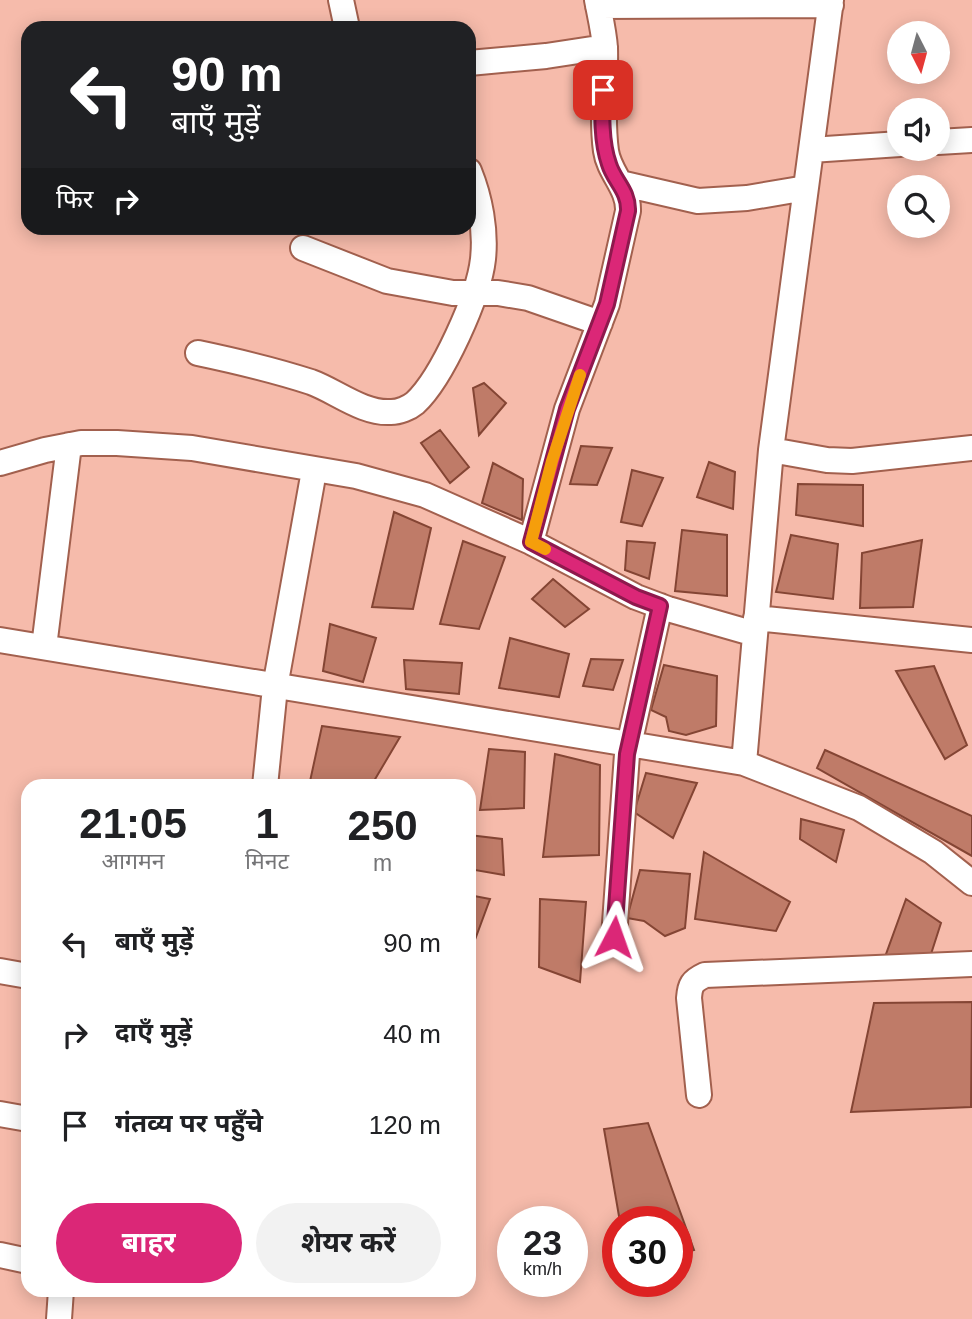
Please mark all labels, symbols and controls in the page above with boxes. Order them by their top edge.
north arrow [887,21,950,84]
map controls [887,21,950,238]
text: 90 m [171,47,283,101]
icon: left [56,49,147,140]
pin [573,60,633,120]
icon: arrive [584,71,622,109]
button: sound [887,98,950,161]
text: बाएँ मुड़ें [171,104,260,140]
button: search [887,175,950,238]
icon: right [107,182,145,220]
text: फिर [56,184,93,214]
text: 21:05 [79,800,187,847]
text: 1 [255,800,279,847]
text: 250 [348,802,418,849]
text: आगमन [102,848,165,874]
text: मिनट [245,848,289,874]
text: m [373,850,392,876]
position arrow [577,900,651,974]
icon: left [56,925,94,963]
text: बाएँ मुड़ें [115,926,194,956]
text: 90 m [383,928,441,958]
icon: right [56,1016,94,1054]
text: दाएँ मुड़ें [115,1017,192,1047]
text: 40 m [383,1019,441,1049]
icon: arrive [56,1107,94,1145]
text: गंतव्य पर पहुँचे [115,1108,263,1138]
text: 120 m [369,1110,441,1140]
button: बाहर [56,1203,242,1283]
button: शेयर करें [256,1203,441,1283]
speed limit sign: 30 [602,1206,693,1297]
text: 23 [523,1223,562,1262]
text: km/h [523,1259,562,1279]

